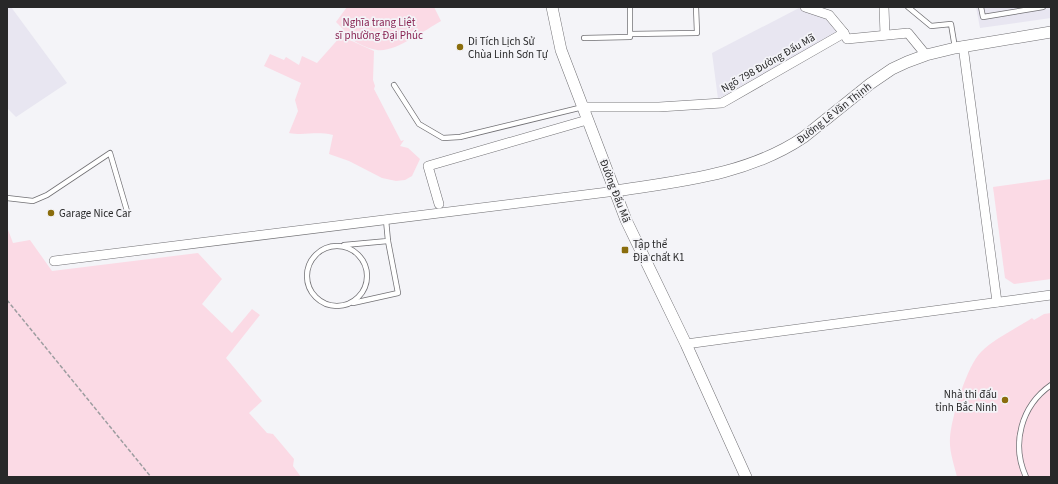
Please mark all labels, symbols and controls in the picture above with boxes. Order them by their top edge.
park label: Nghĩa trang Liệt sĩ phường Đại Phúc [335,15,423,43]
street label: Ngõ 798 Đường Đấu Mã [718,30,818,96]
place label: Di Tích Lịch Sử Chùa Linh Sơn Tự [468,34,549,62]
marker: Di Tích Lịch Sử Chùa Linh Sơn Tự [455,42,465,52]
street label: Đường Lê Văn Thịnh [793,79,875,147]
street label: Đường Đấu Mã [596,157,634,225]
place label: Garage Nice Car [59,206,132,221]
marker: Garage Nice Car [46,208,56,218]
place label: Tập thể Địa chất K1 [633,237,685,265]
marker: Tập thể Địa chất K1 [620,245,630,255]
place label: Nhà thi đấu tỉnh Bắc Ninh [935,387,997,415]
marker: Nhà thi đấu tỉnh Bắc Ninh [1000,395,1010,405]

